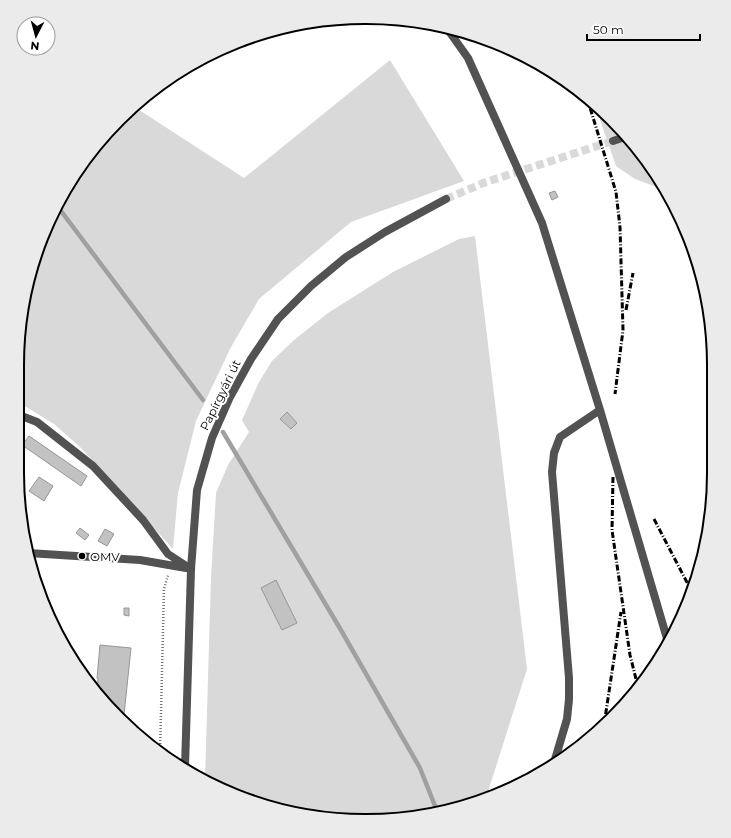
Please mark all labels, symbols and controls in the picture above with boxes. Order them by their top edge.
north arrow [16,16,56,56]
scale bar [587,16,700,42]
text: 50 m [593,22,624,37]
text: N [30,39,40,53]
street label: Papírgyári út [196,357,244,433]
place label: OMV [90,549,120,564]
marker: OMV [77,551,87,561]

